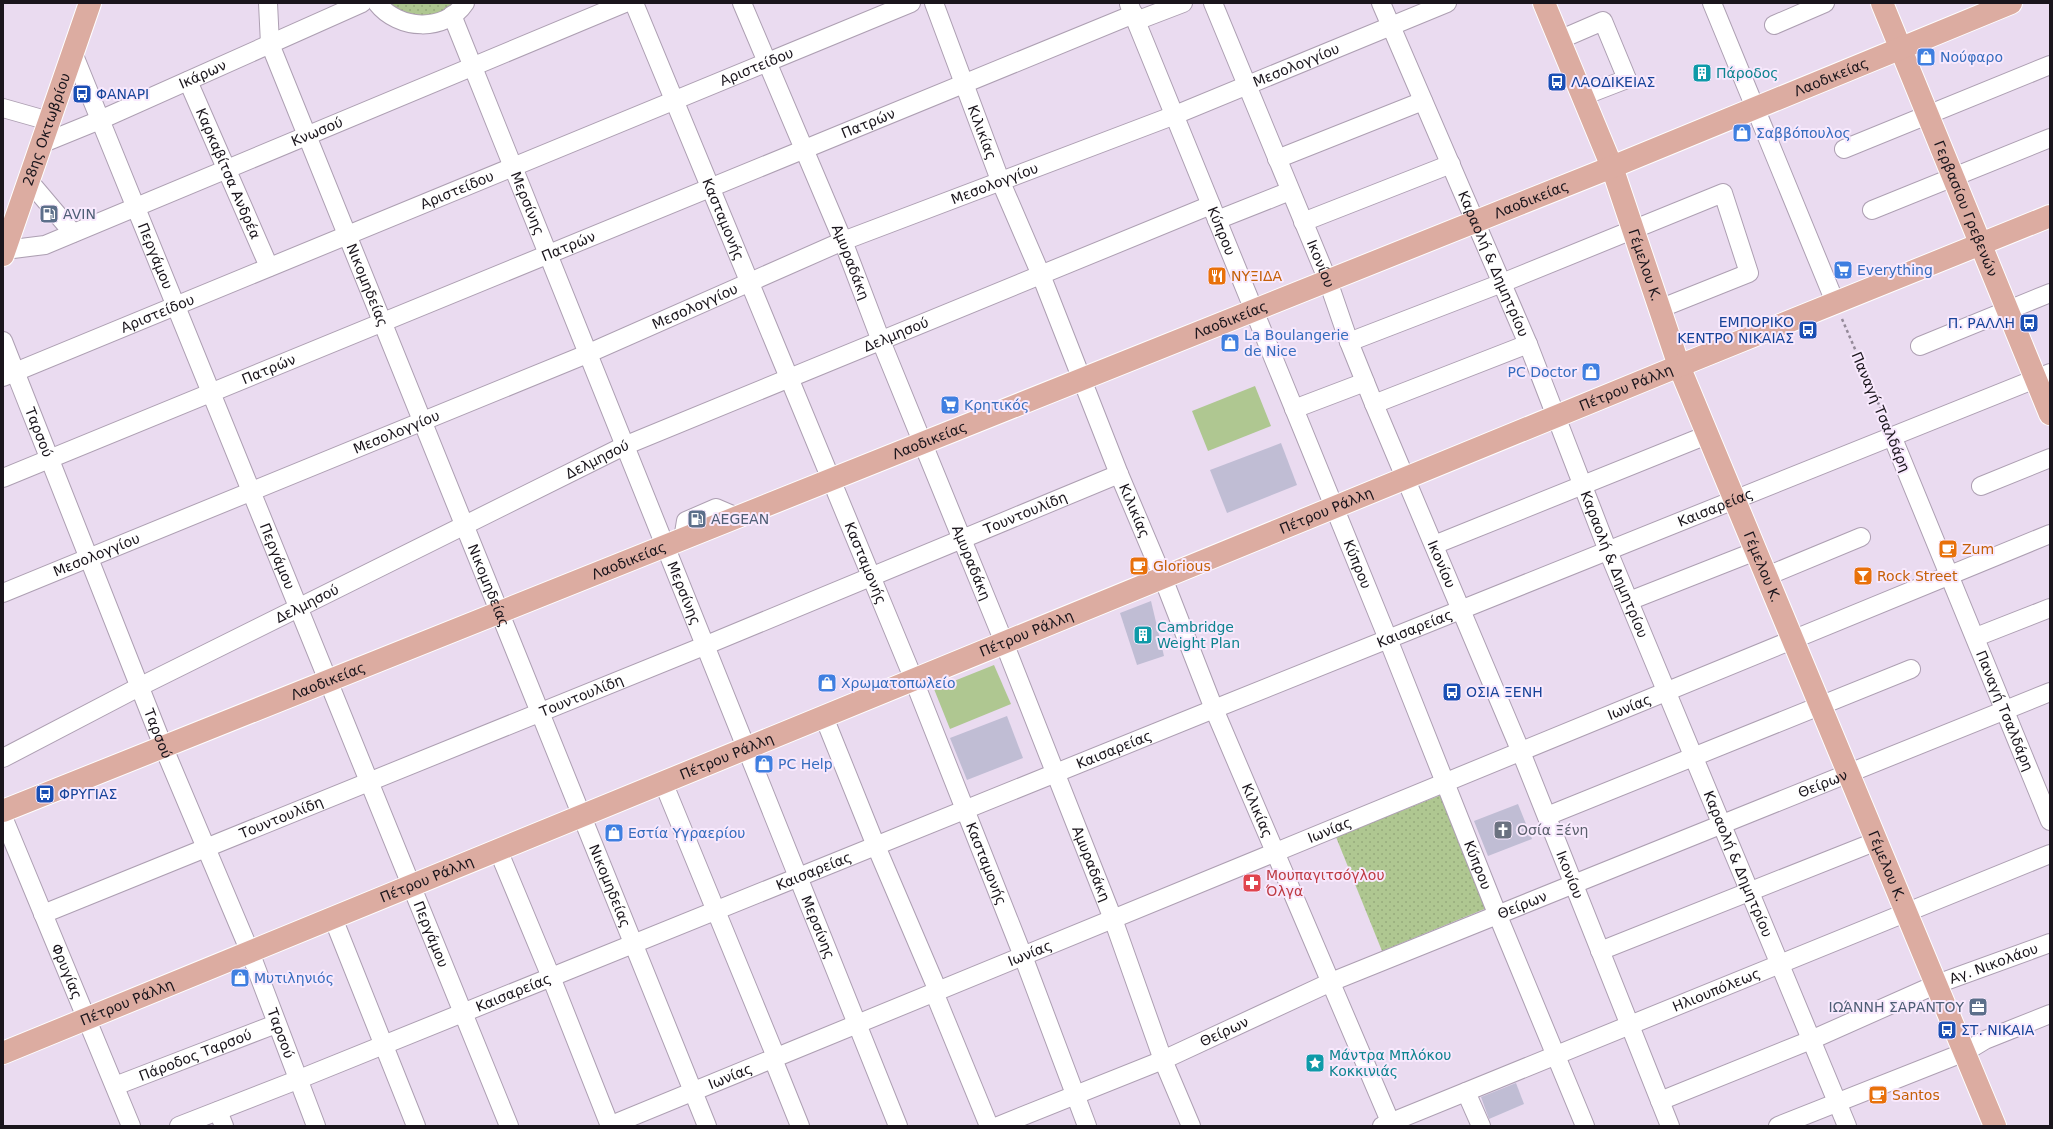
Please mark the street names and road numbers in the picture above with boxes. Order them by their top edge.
street label: Μεσολογγίου [1251,40,1342,90]
street label: Αριστείδου [717,44,796,89]
street label: Λαοδικείας [1792,55,1871,99]
street label: Ικάρων [176,57,229,92]
street label: 28ης Οκτωβρίου [20,71,73,188]
street label: Κιλικίας [965,103,1000,162]
street label: Πατρών [839,105,897,141]
street label: Καρκαβίτσα Ανδρέα [193,106,264,242]
street label: Κνωσού [289,114,345,149]
street label: Γερβασίου Γρεβενών [1931,138,2001,279]
street label: Μεσολογγίου [949,160,1040,207]
street label: Αριστείδου [418,168,496,212]
street label: Μερσίνης [508,169,548,238]
street label: Κασταμονής [699,176,748,263]
street label: Λαοδικείας [1492,177,1571,221]
street label: Καραολή & Δημητρίου [1455,188,1532,339]
street label: Κύπρου [1204,204,1239,258]
street label: Περγάμου [135,220,176,291]
street label: Αμυραδάκη [829,222,873,302]
street label: Γέμελου Κ. [1625,227,1665,303]
street label: Πατρών [539,228,598,264]
street label: Ικονίου [1304,237,1338,290]
street label: Νικομηδείας [343,241,391,329]
street label: Μεσολογγίου [650,280,740,332]
street label: Αριστείδου [118,291,197,336]
street label: Λαοδικείας [1191,298,1270,342]
street label: Δελμησού [861,314,931,355]
street label: Παναγή Τσαλδάρη [1848,350,1914,474]
street label: Πατρών [239,351,298,387]
street label: Πέτρου Ράλλη [1577,361,1675,414]
street label: Ταρσού [22,404,56,459]
street label: Μεσολογγίου [351,407,442,457]
street label: Λαοδικείας [890,418,969,462]
street label: Δελμησού [563,437,631,482]
street label: Κιλικίας [1116,481,1153,540]
street label: Πέτρου Ράλλη [1277,484,1375,537]
street label: Καισαρείας [1675,485,1755,530]
street label: Τουντουλίδη [980,488,1069,538]
street label: Καραολή & Δημητρίου [1578,489,1651,640]
street label: Κασταμονής [841,520,890,606]
street label: Περγάμου [257,521,298,592]
street label: Αμυραδάκη [949,523,994,603]
street label: Γέμελου Κ. [1741,529,1784,605]
street label: Μεσολογγίου [51,530,142,580]
street label: Κύπρου [1340,537,1375,591]
street label: Λαοδικείας [589,538,668,583]
street label: Ικονίου [1424,538,1459,590]
street label: Νικομηδείας [465,542,513,629]
street label: Μερσίνης [664,559,704,627]
street label: Δελμησού [273,581,341,626]
street label: Καισαρείας [1374,606,1455,651]
street label: Πέτρου Ράλλη [977,607,1076,660]
street label: Παναγή Τσαλδάρη [1973,648,2037,773]
street label: Λαοδικείας [288,659,367,703]
street label: Τουντουλίδη [536,672,626,720]
street label: Ιωνίας [1605,691,1654,723]
street label: Ταρσού [141,705,175,761]
street label: Καισαρείας [1074,727,1154,772]
street label: Πέτρου Ράλλη [677,730,776,783]
street label: Θείρων [1796,767,1850,801]
street label: Κιλικίας [1239,781,1276,840]
street label: Καραολή & Δημητρίου [1700,788,1776,939]
street label: Τουντουλίδη [236,793,325,842]
street label: Ιωνίας [1305,814,1354,846]
street label: Κασταμονής [963,820,1010,907]
street label: Αμυραδάκη [1069,824,1113,904]
street label: Γέμελου Κ. [1865,828,1909,904]
street label: Κύπρου [1461,838,1495,892]
street label: Νικομηδείας [586,842,634,930]
street label: Ικονίου [1553,848,1587,901]
street label: Καισαρείας [774,849,854,893]
street label: Πέτρου Ράλλη [378,853,476,906]
street label: Θείρων [1495,888,1549,922]
street label: Μερσίνης [798,893,838,961]
street label: Περγάμου [410,899,452,970]
street label: Ιωνίας [1006,937,1054,969]
street label: Αγ. Νικολάου [1947,940,2040,987]
street label: Φρυγίας [48,941,86,1001]
street label: Ηλιουπόλεως [1670,965,1762,1015]
street label: Καισαρείας [473,970,553,1015]
street label: Πέτρου Ράλλη [78,976,176,1028]
street label: Ταρσού [264,1005,298,1061]
street label: Θείρων [1197,1013,1251,1050]
street label: Πάροδος Ταρσού [137,1026,254,1084]
street label: Ιωνίας [706,1060,754,1092]

